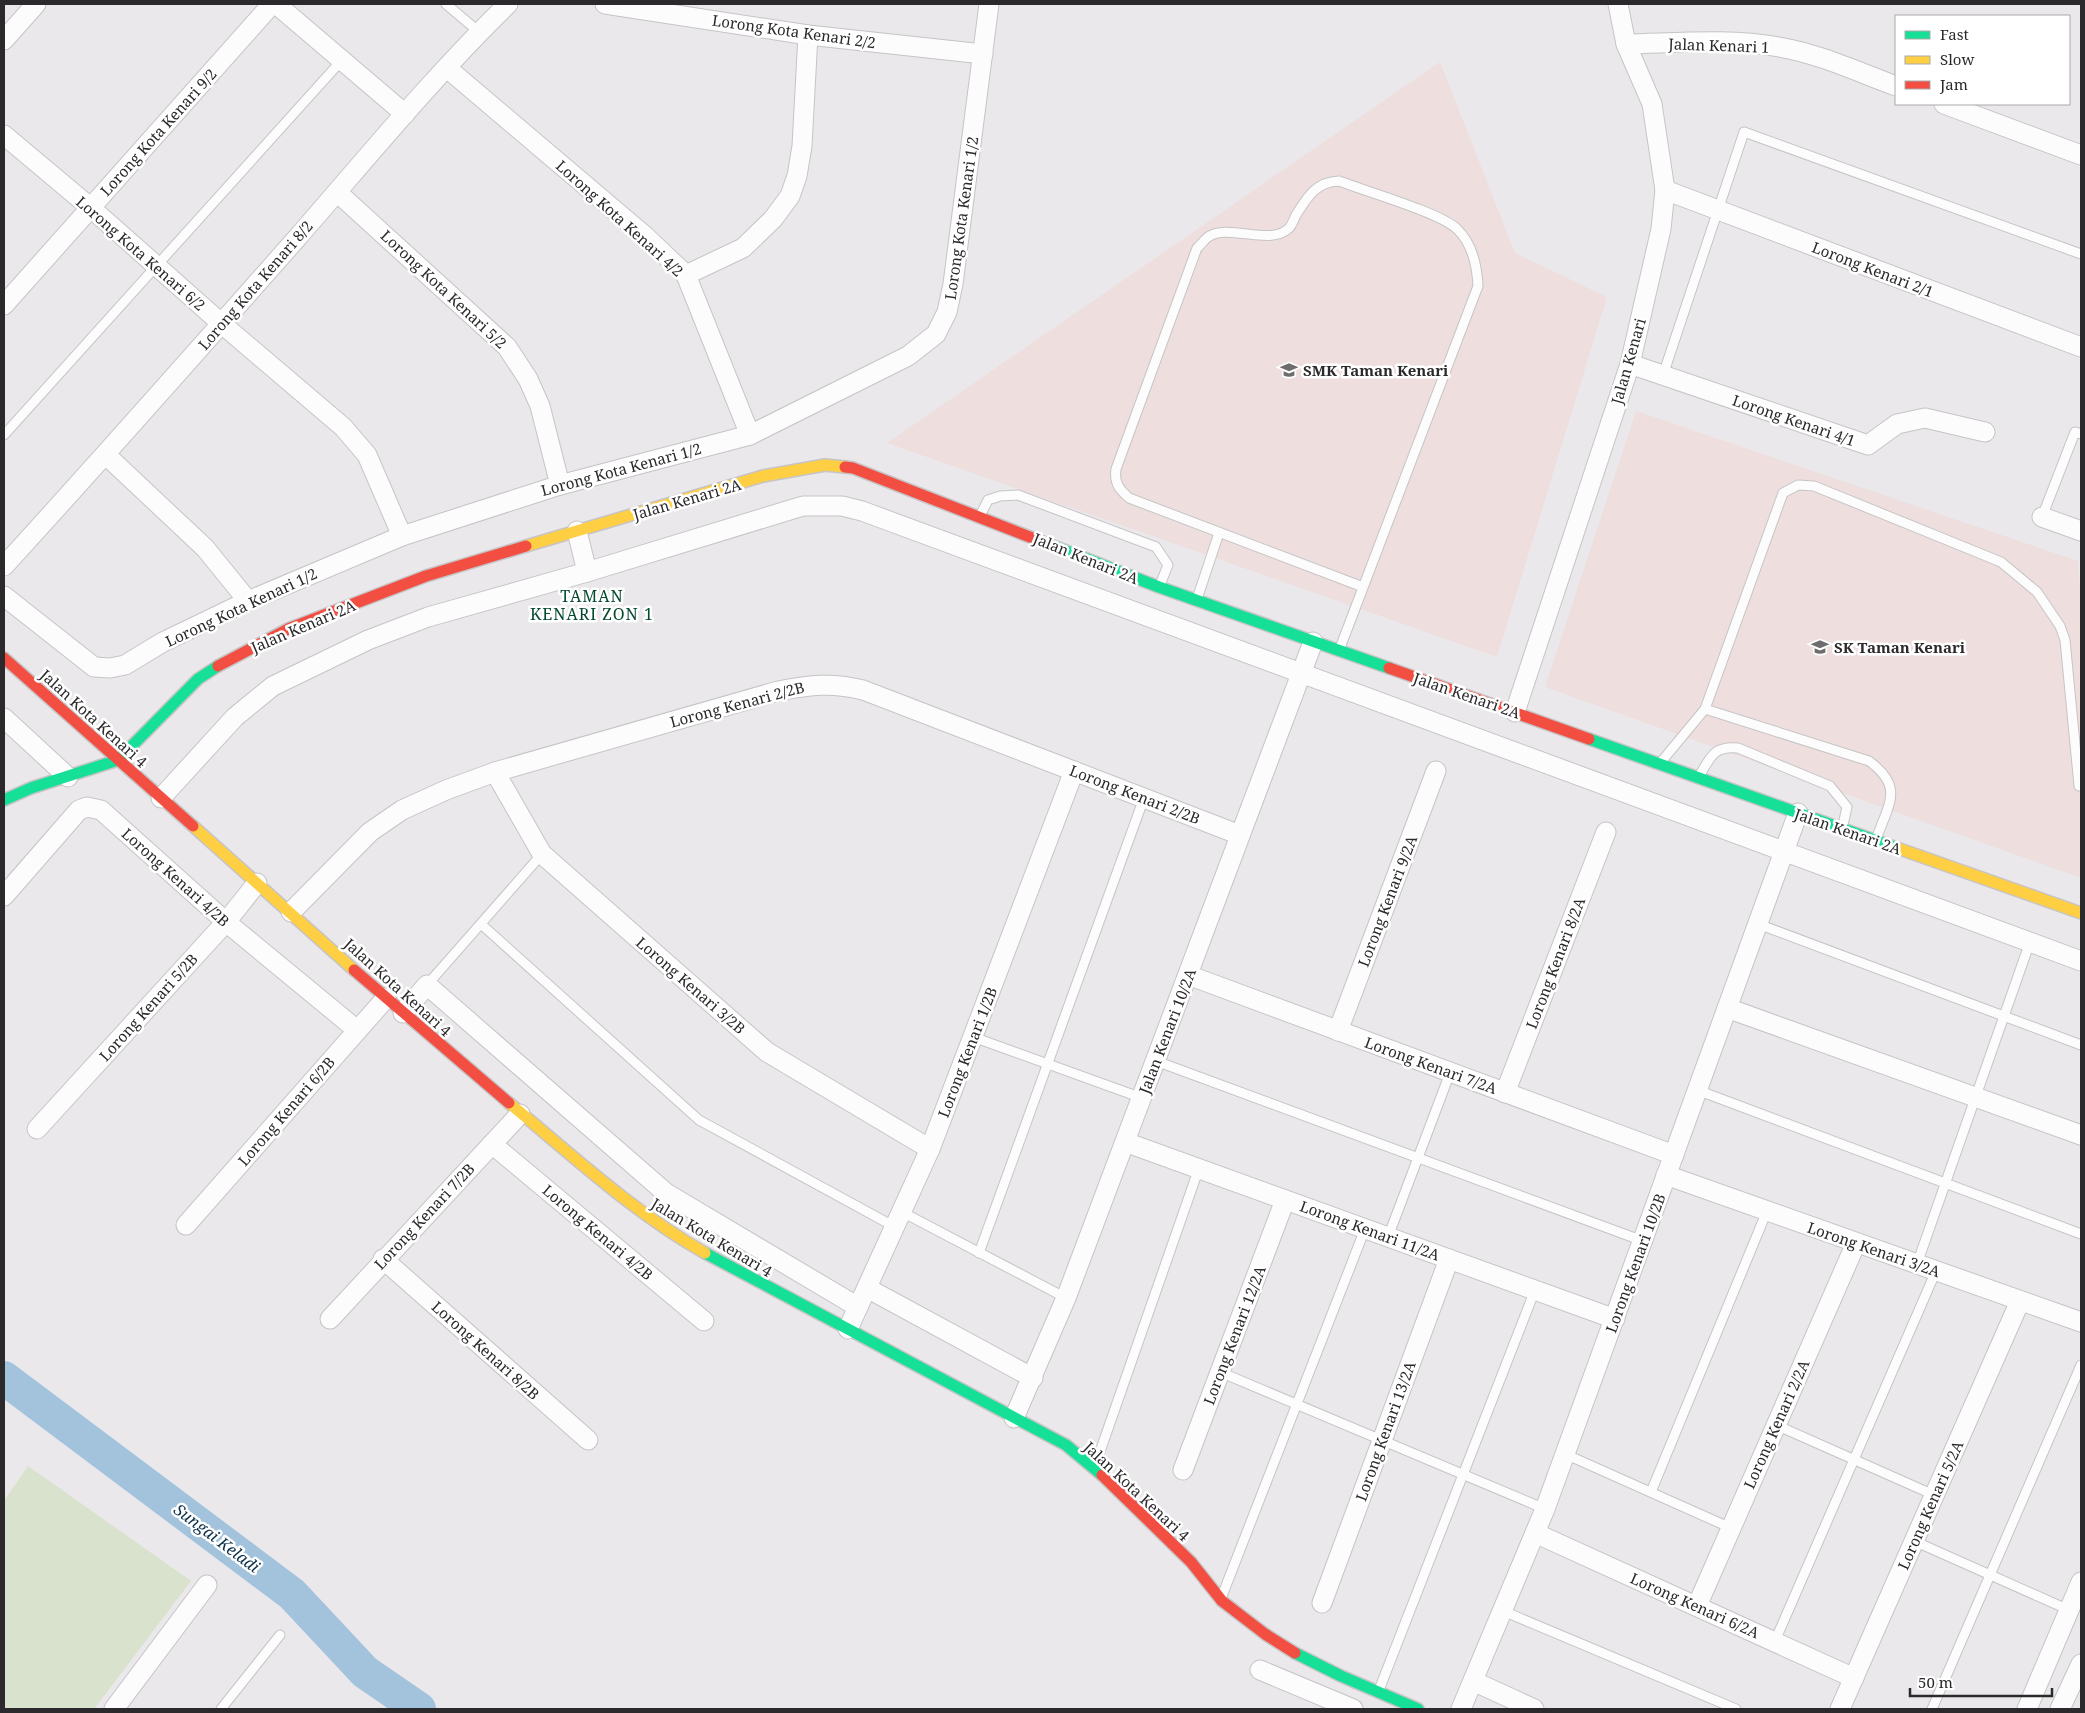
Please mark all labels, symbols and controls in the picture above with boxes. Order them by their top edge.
street label: Lorong Kota Kenari 2/2 [711,10,877,52]
legend [1895,15,2070,105]
text: Fast [1940,24,1969,44]
street label: Jalan Kenari 1 [1667,33,1770,57]
text: Slow [1940,49,1974,69]
street label: Lorong Kota Kenari 9/2 [95,64,221,200]
text: Jam [1939,74,1968,94]
street label: Lorong Kota Kenari 1/2 [940,135,982,301]
street label: Lorong Kota Kenari 4/2 [552,155,688,281]
street label: Lorong Kota Kenari 6/2 [72,191,210,315]
street label: Lorong Kota Kenari 8/2 [193,216,317,354]
street label: Lorong Kota Kenari 5/2 [377,225,511,353]
street label: Lorong Kenari 2/1 [1809,237,1937,301]
street label: Jalan Kenari [1606,315,1650,407]
school or university icon: SMK Taman Kenari [1279,360,1299,380]
place label: SMK Taman Kenari [1303,360,1449,380]
street label: Lorong Kenari 4/1 [1730,390,1858,450]
street label: Lorong Kota Kenari 1/2 [539,438,703,500]
street label: Jalan Kenari 2A [630,474,744,524]
street label: Jalan Kenari 2A [1030,527,1142,588]
street label: Lorong Kota Kenari 1/2 [162,563,320,651]
district label: TAMAN KENARI ZON 1 [530,585,654,625]
street label: Jalan Kenari 2A [247,595,359,657]
school or university icon: SK Taman Kenari [1810,637,1830,657]
place label: SK Taman Kenari [1834,637,1966,657]
street label: Jalan Kota Kenari 4 [35,664,152,772]
street label: Jalan Kenari 2A [1410,667,1523,723]
street label: Lorong Kenari 2/2B [668,676,806,732]
street label: Lorong Kenari 2/2B [1067,760,1203,828]
street label: Jalan Kenari 2A [1791,803,1904,859]
street label: Lorong Kenari 4/2B [118,823,234,931]
street label: Lorong Kenari 9/2A [1353,832,1421,970]
street label: Lorong Kenari 8/2A [1521,894,1589,1032]
street label: Lorong Kenari 3/2B [632,932,750,1038]
street label: Jalan Kota Kenari 4 [339,933,456,1041]
street label: Lorong Kenari 5/2B [94,949,202,1065]
street label: Jalan Kenari 10/2A [1134,965,1200,1097]
street label: Lorong Kenari 1/2B [933,984,1001,1120]
street label: Lorong Kenari 7/2A [1362,1032,1500,1098]
street label: Lorong Kenari 6/2B [233,1052,339,1170]
street label: Lorong Kenari 7/2B [369,1159,479,1273]
street label: Lorong Kenari 4/2B [539,1180,657,1284]
street label: Lorong Kenari 10/2B [1601,1191,1669,1335]
street label: Jalan Kota Kenari 4 [647,1193,777,1281]
street label: Lorong Kenari 11/2A [1297,1195,1443,1265]
street label: Lorong Kenari 3/2A [1805,1217,1943,1281]
street label: Lorong Kenari 12/2A [1198,1262,1270,1407]
street label: Lorong Kenari 8/2B [428,1296,544,1404]
street label: Lorong Kenari 2/2A [1739,1356,1814,1492]
street label: Lorong Kenari 13/2A [1350,1358,1420,1504]
street label: Jalan Kota Kenari 4 [1079,1436,1195,1546]
street label: Lorong Kenari 5/2A [1893,1437,1968,1573]
water label: Sungai Keladi [170,1498,264,1578]
street label: Lorong Kenari 6/2A [1627,1568,1763,1643]
scale bar [1910,1666,2052,1698]
text: 50 m [1918,1672,1953,1692]

